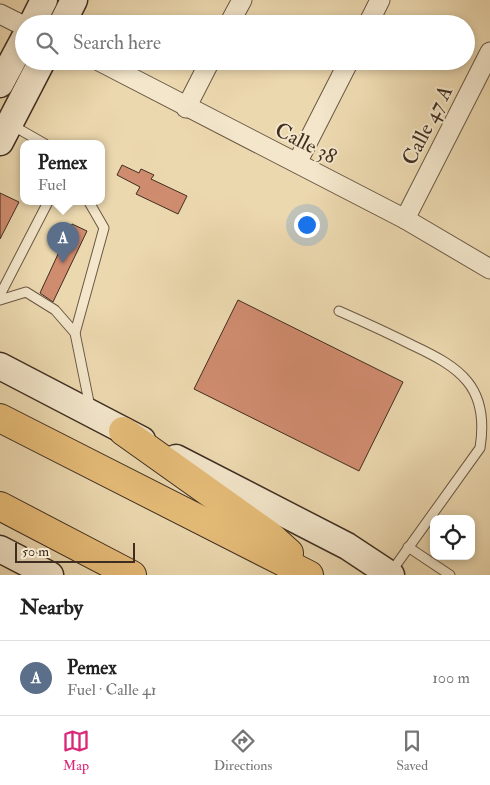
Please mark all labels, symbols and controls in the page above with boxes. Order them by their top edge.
search box [15,15,475,70]
icon: search [33,29,61,57]
text: Search here [73,31,161,55]
street label: Calle 47 A [396,81,459,170]
street label: Calle 38 [270,116,341,170]
popup [20,140,105,205]
text: Pemex [38,151,87,175]
text: Fuel [38,175,66,195]
your location [294,212,320,238]
pin: A [47,222,79,263]
map controls [430,515,475,560]
button: locate [430,515,475,560]
scale bar [15,540,135,563]
text: 50 m [22,543,49,560]
text: Nearby [20,594,83,621]
text: Pemex [67,656,117,680]
text: A [31,668,41,688]
text: 100 m [432,668,470,688]
text: Fuel · Calle 41 [67,680,156,700]
tab: Map [62,727,90,774]
tab: Directions [214,727,272,774]
tab: Saved [396,727,428,774]

